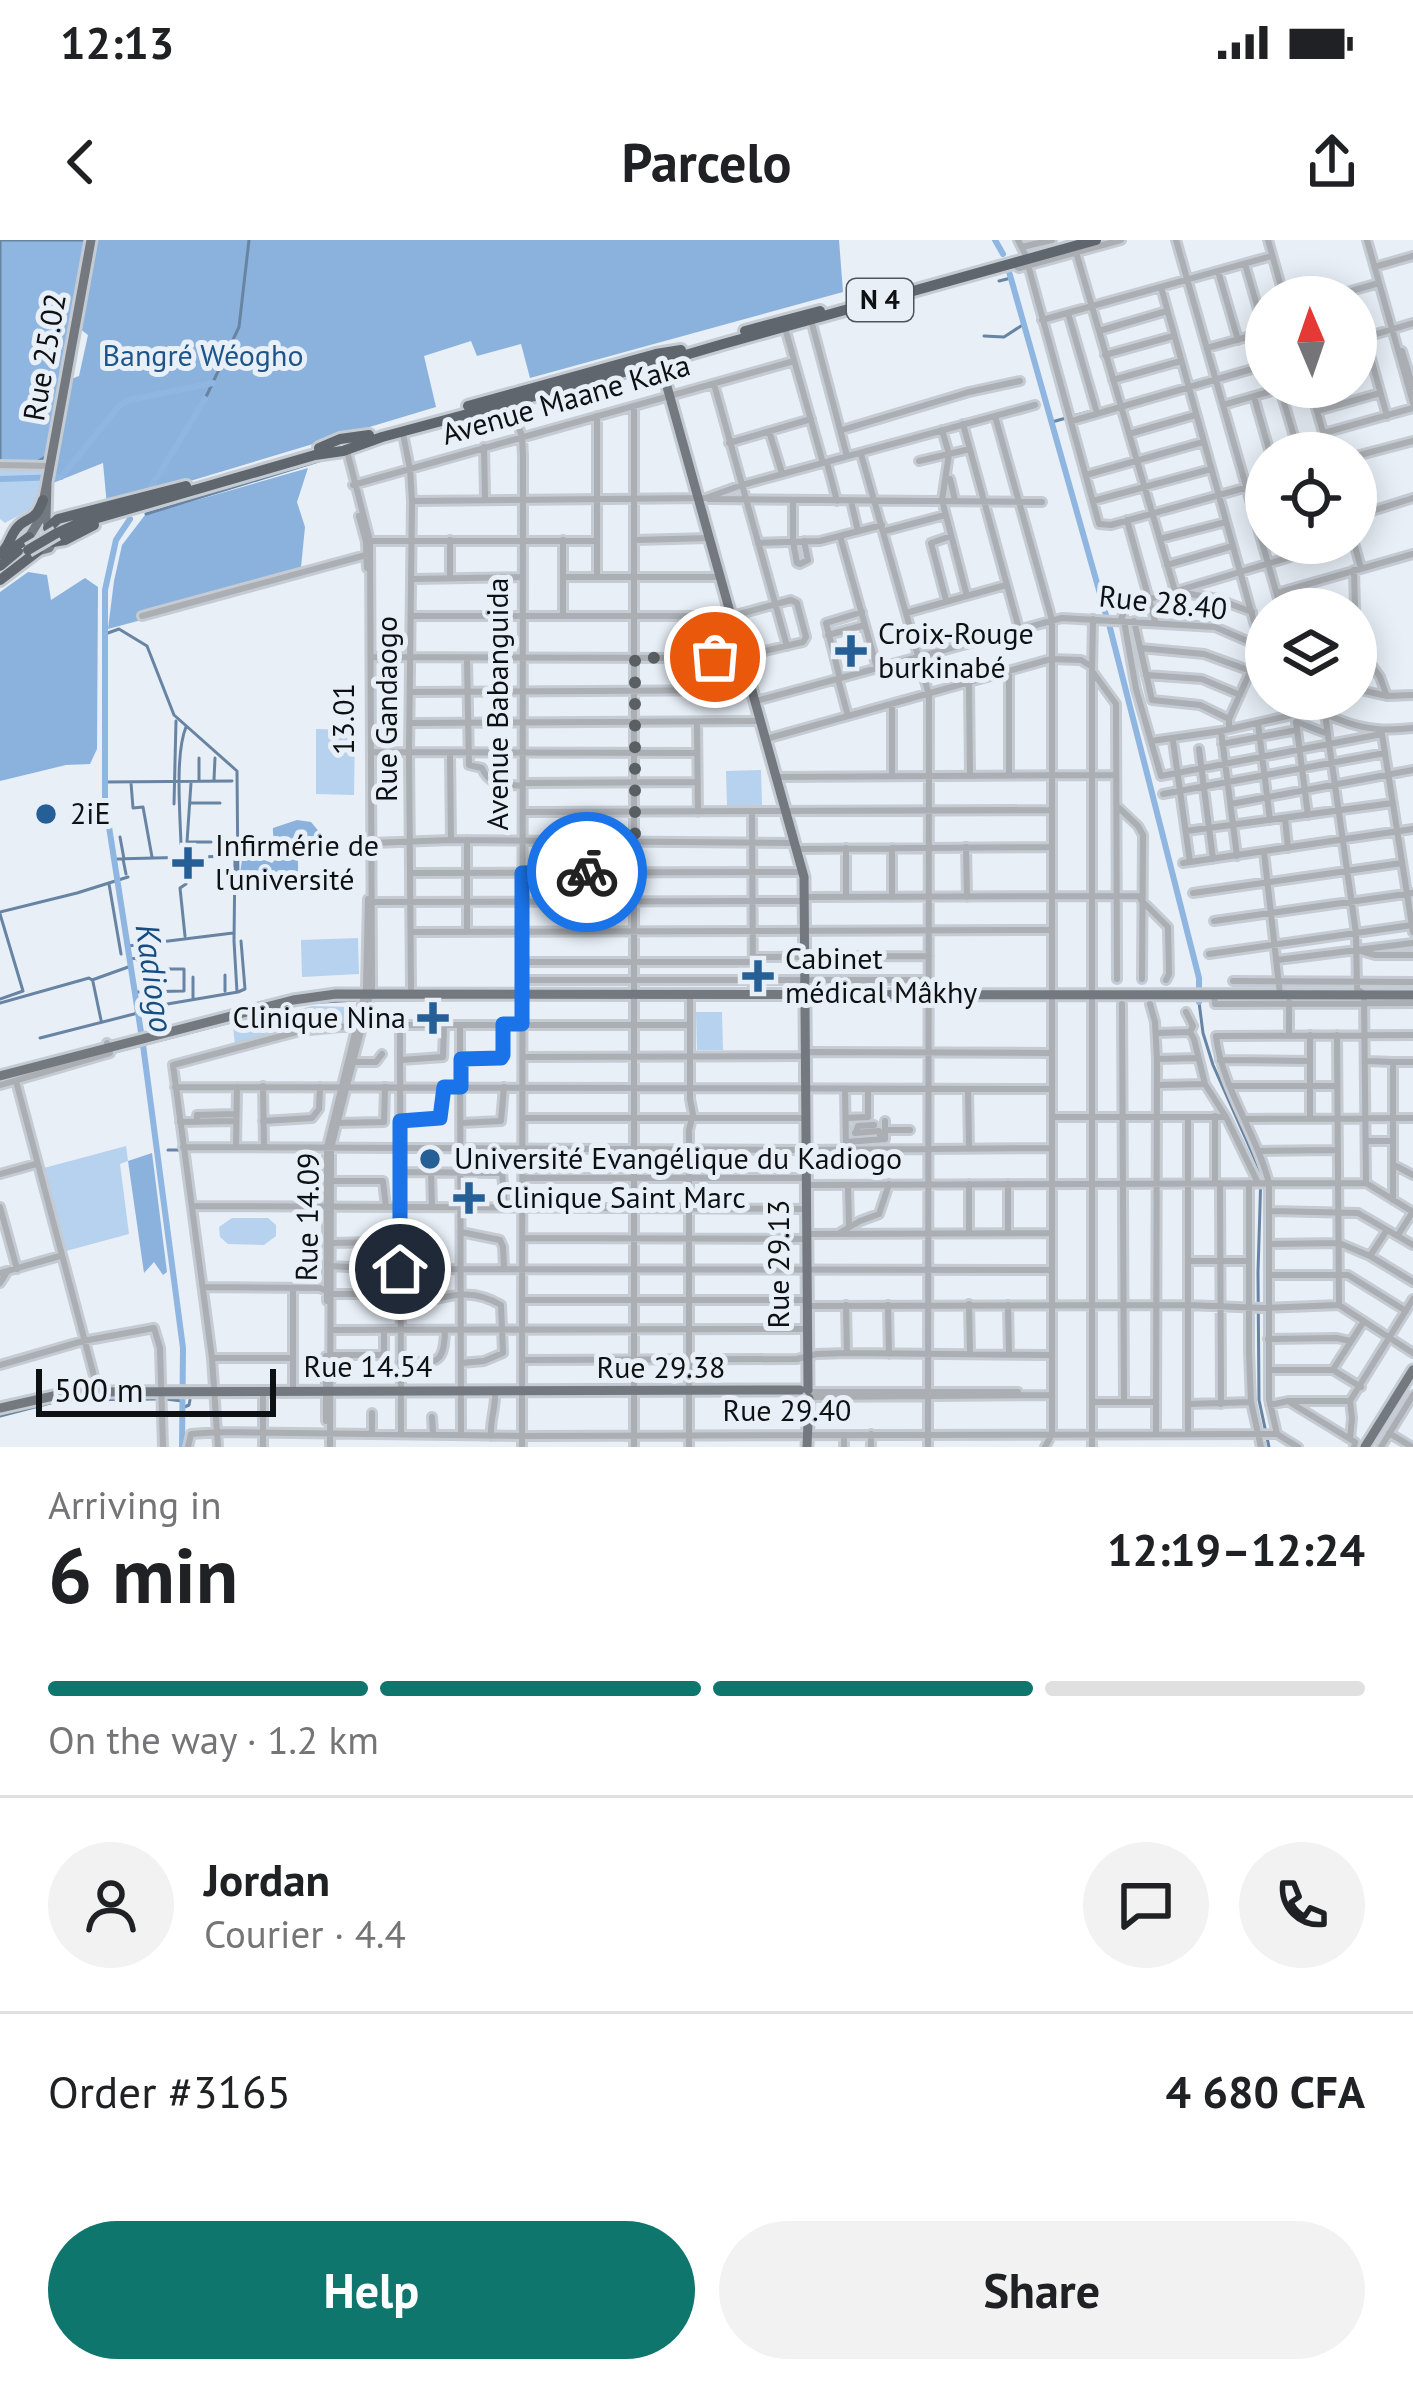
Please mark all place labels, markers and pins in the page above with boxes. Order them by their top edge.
pin [664,606,766,708]
place label: Croix-Rouge burkinabé [878,613,1034,686]
marker: Croix-Rouge burkinabé [835,635,867,667]
place label: 2iE [70,793,110,832]
marker: 2iE [33,801,59,827]
place label: Infirmérie de l'université [215,825,379,898]
marker: Infirmérie de l'université [172,847,204,879]
place label: Cabinet médical Mâkhy [785,938,977,1011]
marker: Cabinet médical Mâkhy [742,960,774,992]
place label: Clinique Nina [233,997,406,1036]
marker: Clinique Nina [417,1002,449,1034]
place label: Université Evangélique du Kadiogo [454,1138,902,1177]
marker: Université Evangélique du Kadiogo [417,1146,443,1172]
place label: Clinique Saint Marc [496,1177,746,1216]
marker: Clinique Saint Marc [453,1182,485,1214]
pin [349,1218,451,1320]

